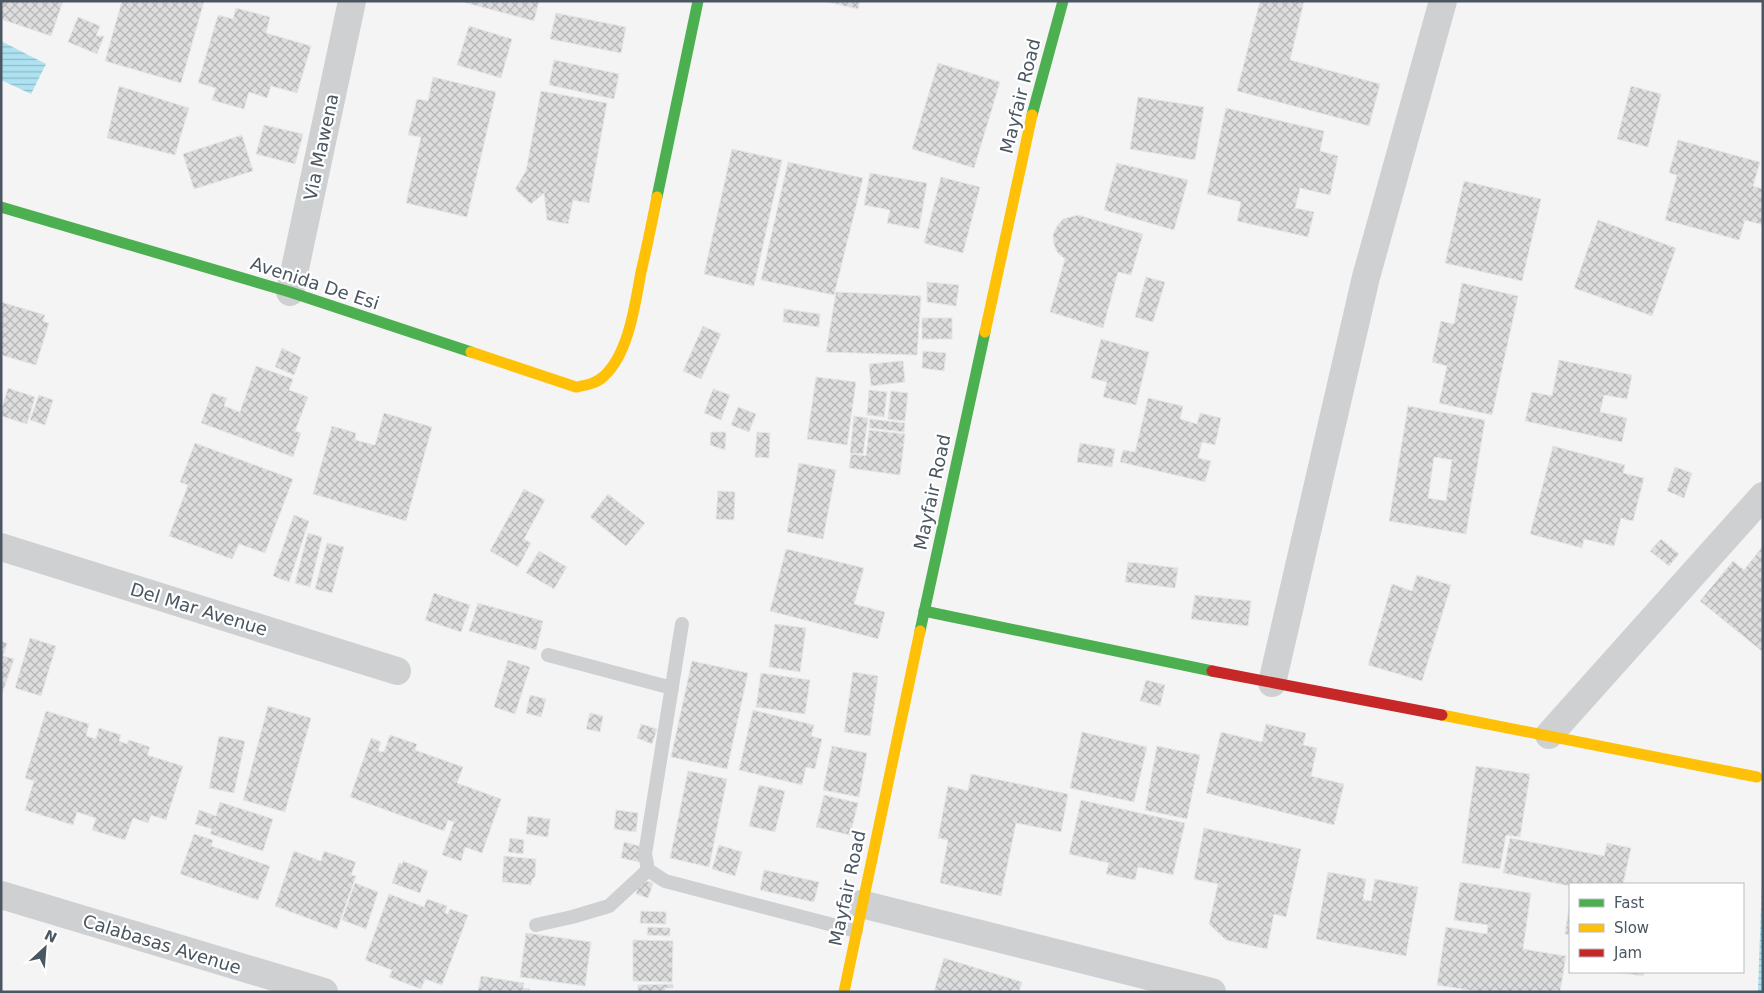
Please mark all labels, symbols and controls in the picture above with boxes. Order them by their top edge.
street label: Mayfair Road [996,36,1044,156]
street label: Via Mawena [299,92,343,202]
street label: Avenida De Esi [248,252,382,314]
street label: Mayfair Road [909,432,955,552]
street label: Del Mar Avenue [128,578,270,640]
street label: Mayfair Road [824,828,870,948]
legend [1569,883,1744,973]
text: Fast [1614,894,1644,912]
street label: Calabasas Avenue [80,910,244,978]
text: Slow [1614,919,1649,937]
north arrow [20,923,70,973]
text: N [42,927,59,946]
text: Jam [1613,944,1642,962]

